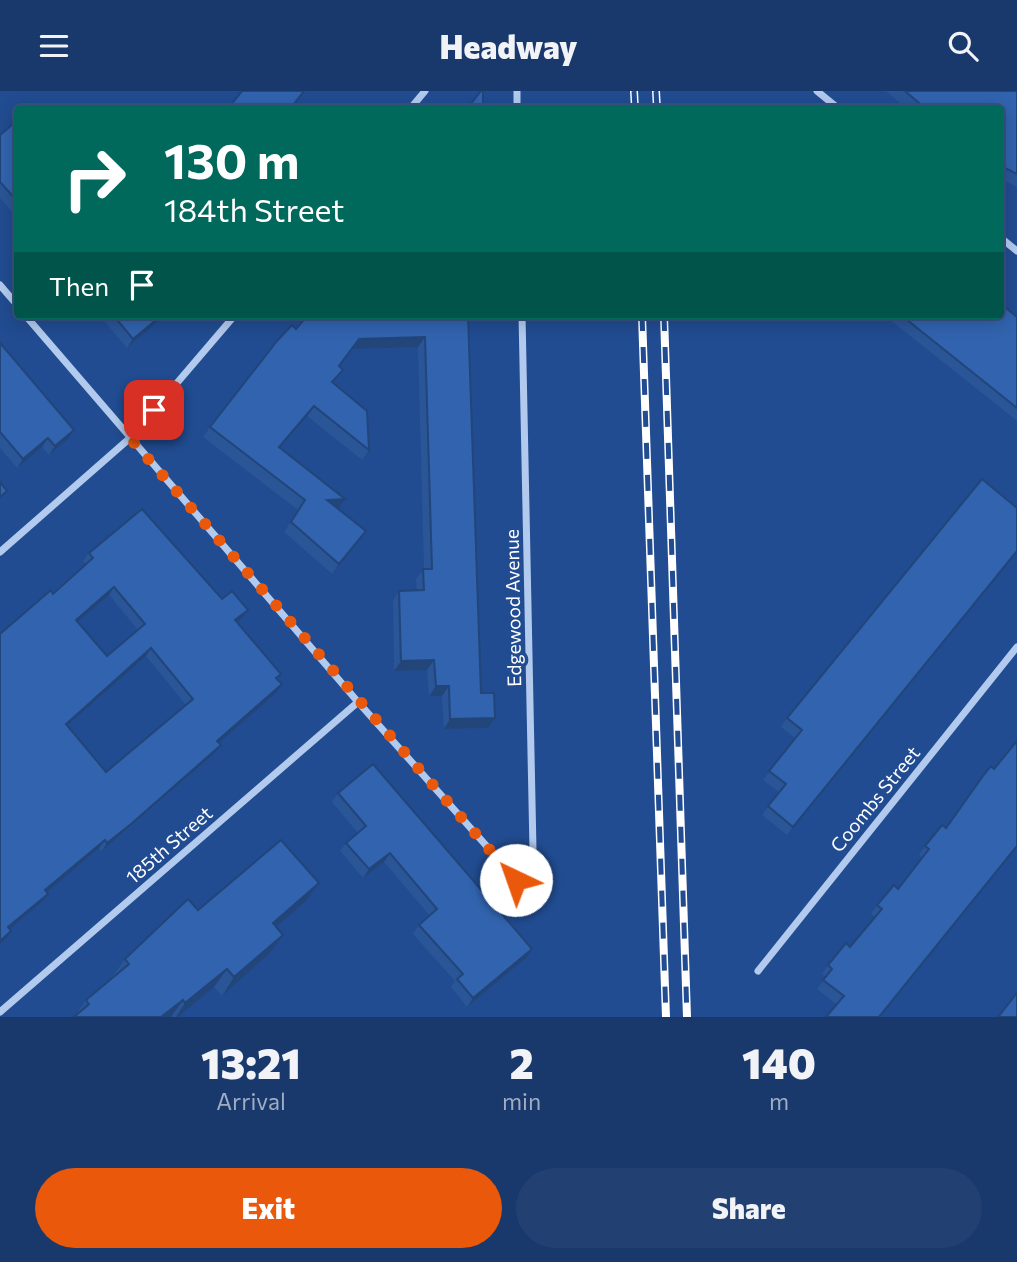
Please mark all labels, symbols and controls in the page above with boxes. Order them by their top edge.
text: Headway [440,26,577,66]
icon: menu [35,27,73,65]
icon: search [944,27,982,65]
text: 130 m [164,129,299,189]
icon: right [49,133,140,224]
text: 184th Street [164,189,344,229]
icon: arrive [123,266,161,304]
text: Then [49,270,109,301]
pin [124,380,184,440]
icon: arrive [135,391,173,429]
street label: Edgewood Avenue [500,529,525,687]
street label: Coombs Street [825,741,924,856]
street label: 185th Street [121,801,217,888]
position arrow [479,843,553,917]
text: 13:21 [201,1036,301,1088]
text: 2 [509,1036,534,1088]
text: 140 [742,1036,816,1088]
text: Arrival [216,1087,286,1115]
text: min [502,1087,541,1115]
text: m [769,1087,789,1115]
button: Exit [35,1168,502,1248]
button: Share [516,1168,982,1248]

